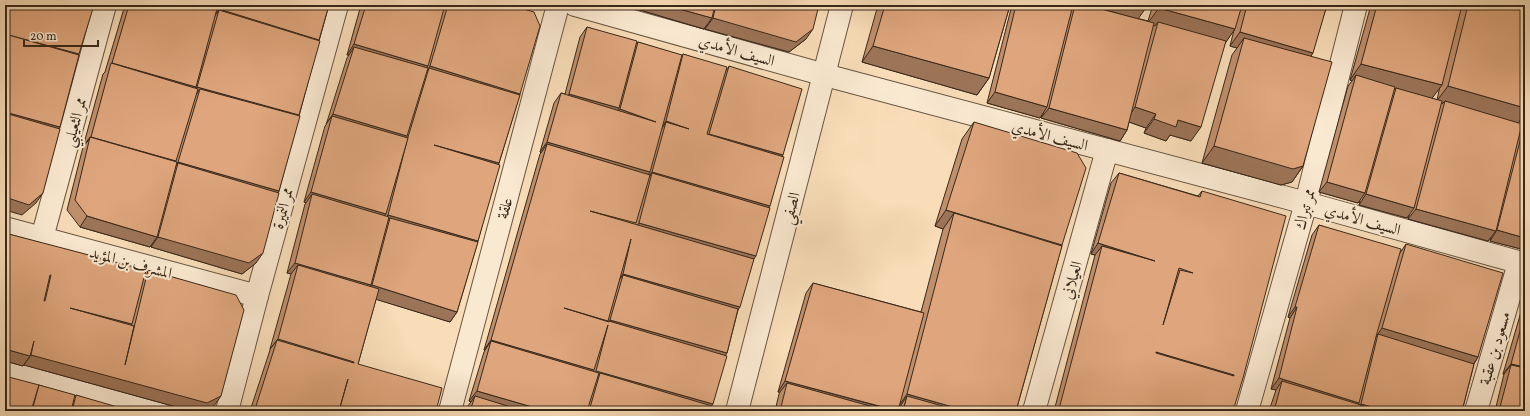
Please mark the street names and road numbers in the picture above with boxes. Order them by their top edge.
street label: السيف الأمدي [696,29,778,73]
street label: ممر الثعيلبي [59,95,96,151]
street label: السيف الأمدي [1009,114,1091,158]
street label: ممر النميرة [268,185,300,232]
street label: ممر تبراك [1290,187,1322,233]
street label: الصفي [777,190,810,228]
street label: علقة [493,195,519,222]
street label: السيف الأمدي [1322,198,1404,242]
street label: المشرف بن المؤيد [87,242,174,286]
street label: العيلاني [1057,259,1089,302]
street label: مسعود بن عقبة [1475,309,1517,388]

